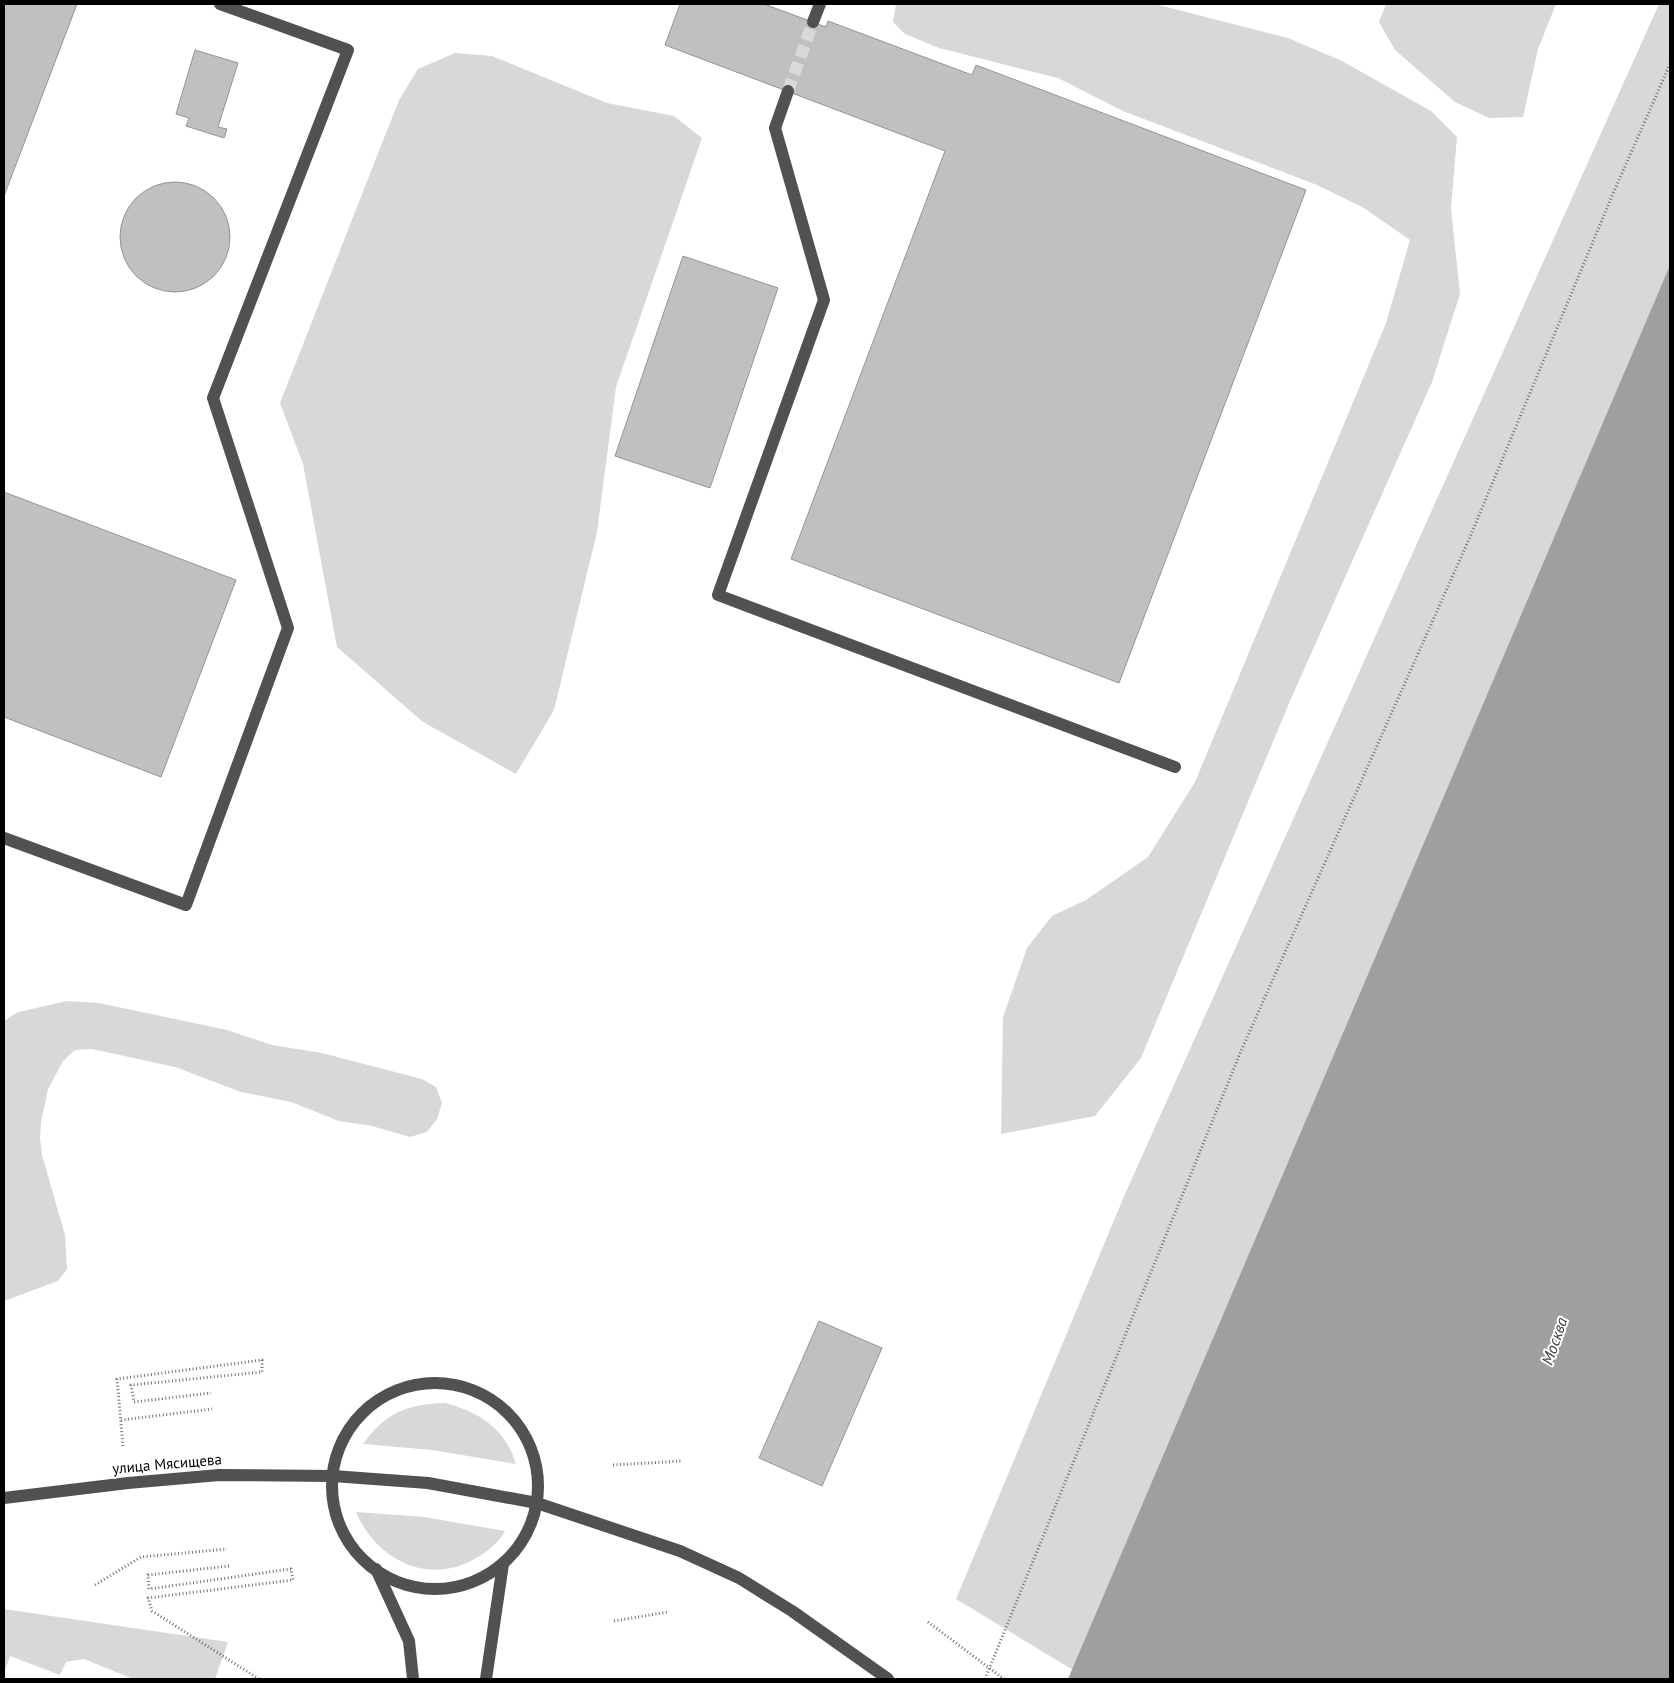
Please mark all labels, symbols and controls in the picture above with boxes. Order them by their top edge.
water label: Москва [1537,1314,1571,1367]
street label: улица Мясищева [111,1449,223,1478]

